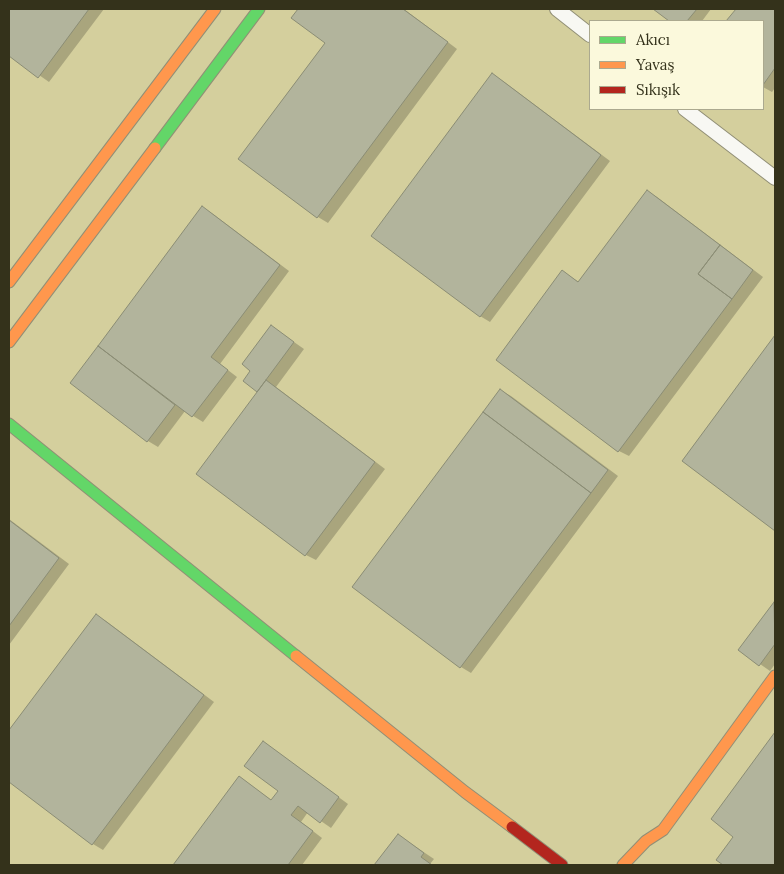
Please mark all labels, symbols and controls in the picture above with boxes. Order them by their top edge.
legend [589,20,764,110]
text: Akıcı [636,30,670,49]
text: Yavaş [636,55,674,74]
text: Sıkışık [636,80,680,99]

